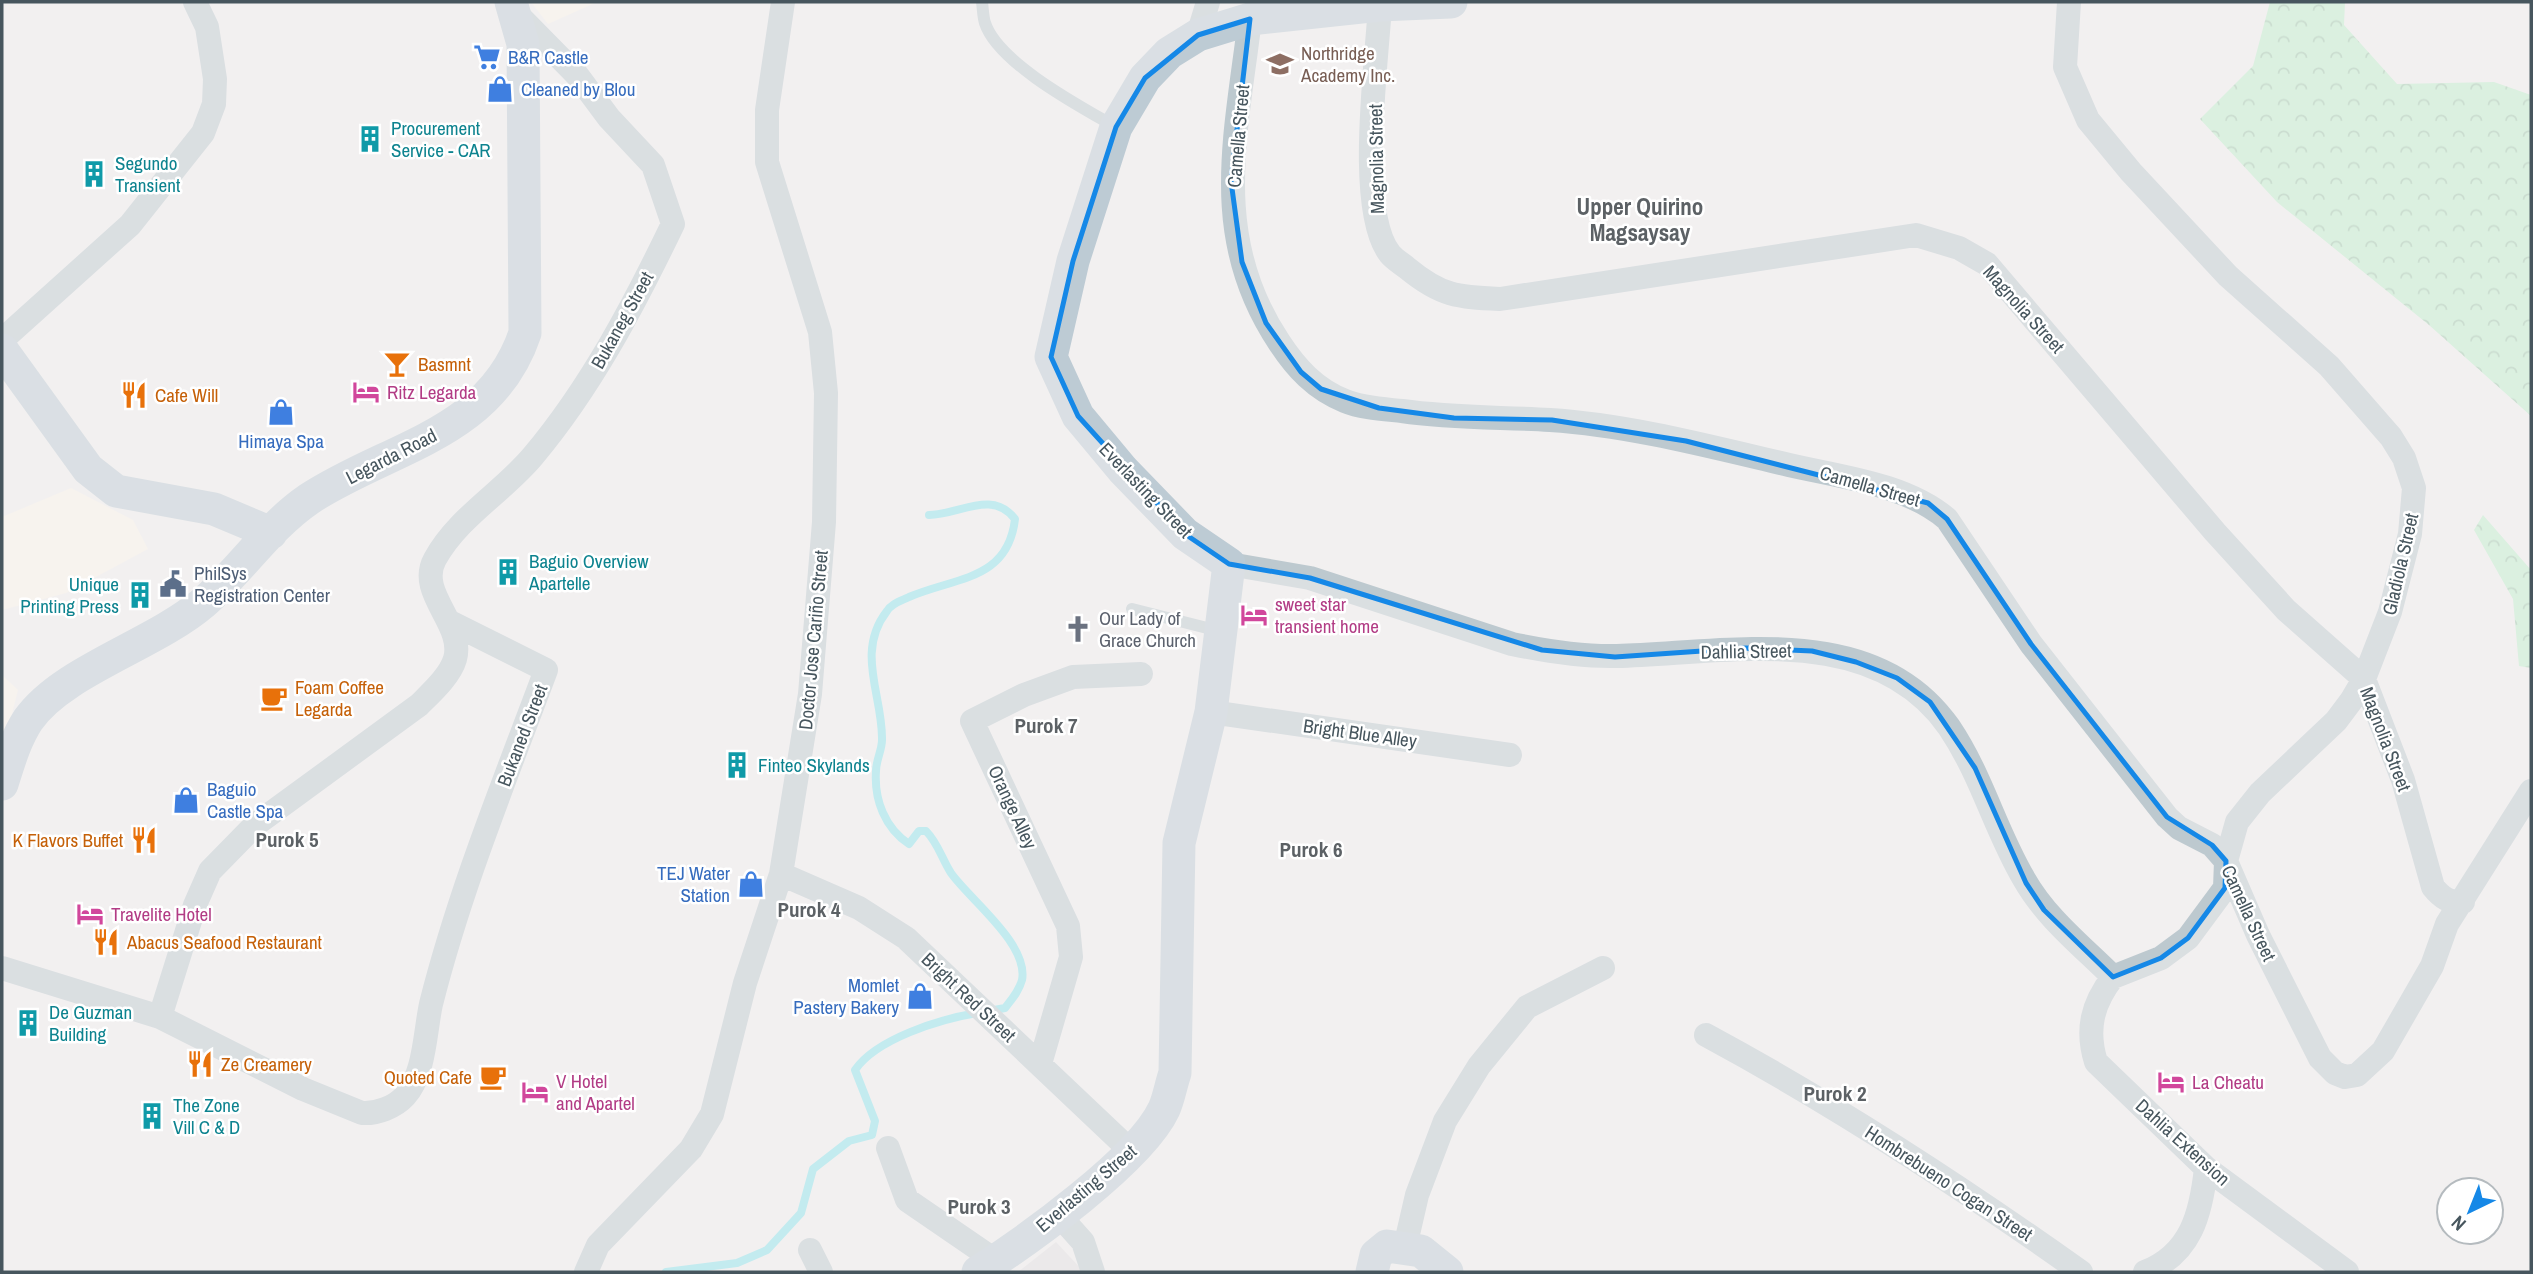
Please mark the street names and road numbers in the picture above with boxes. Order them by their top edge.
street label: Camella Street [1221,83,1255,188]
street label: Magnolia Street [1362,103,1390,214]
street label: Magnolia Street [1978,259,2071,359]
street label: Bukaneg Street [585,266,660,373]
street label: Legarda Road [341,422,441,490]
street label: Everlasting Street [1094,436,1199,544]
street label: Camella Street [1817,459,1924,513]
street label: Gladiola Street [2376,510,2425,618]
street label: Doctor Jose Cariño Street [792,548,834,731]
street label: Dahlia Street [1700,637,1792,665]
street label: Bukaned Street [491,680,554,790]
street label: Magnolia Street [2354,683,2418,796]
street label: Bright Blue Alley [1302,712,1419,754]
street label: Orange Alley [982,761,1044,853]
street label: Camella Street [2215,861,2283,966]
street label: Bright Red Street [916,946,1022,1048]
street label: Dahlia Extension [2130,1093,2236,1191]
street label: Hombrebueno Cogan Street [1860,1119,2038,1247]
street label: Everlasting Street [1030,1138,1142,1238]

